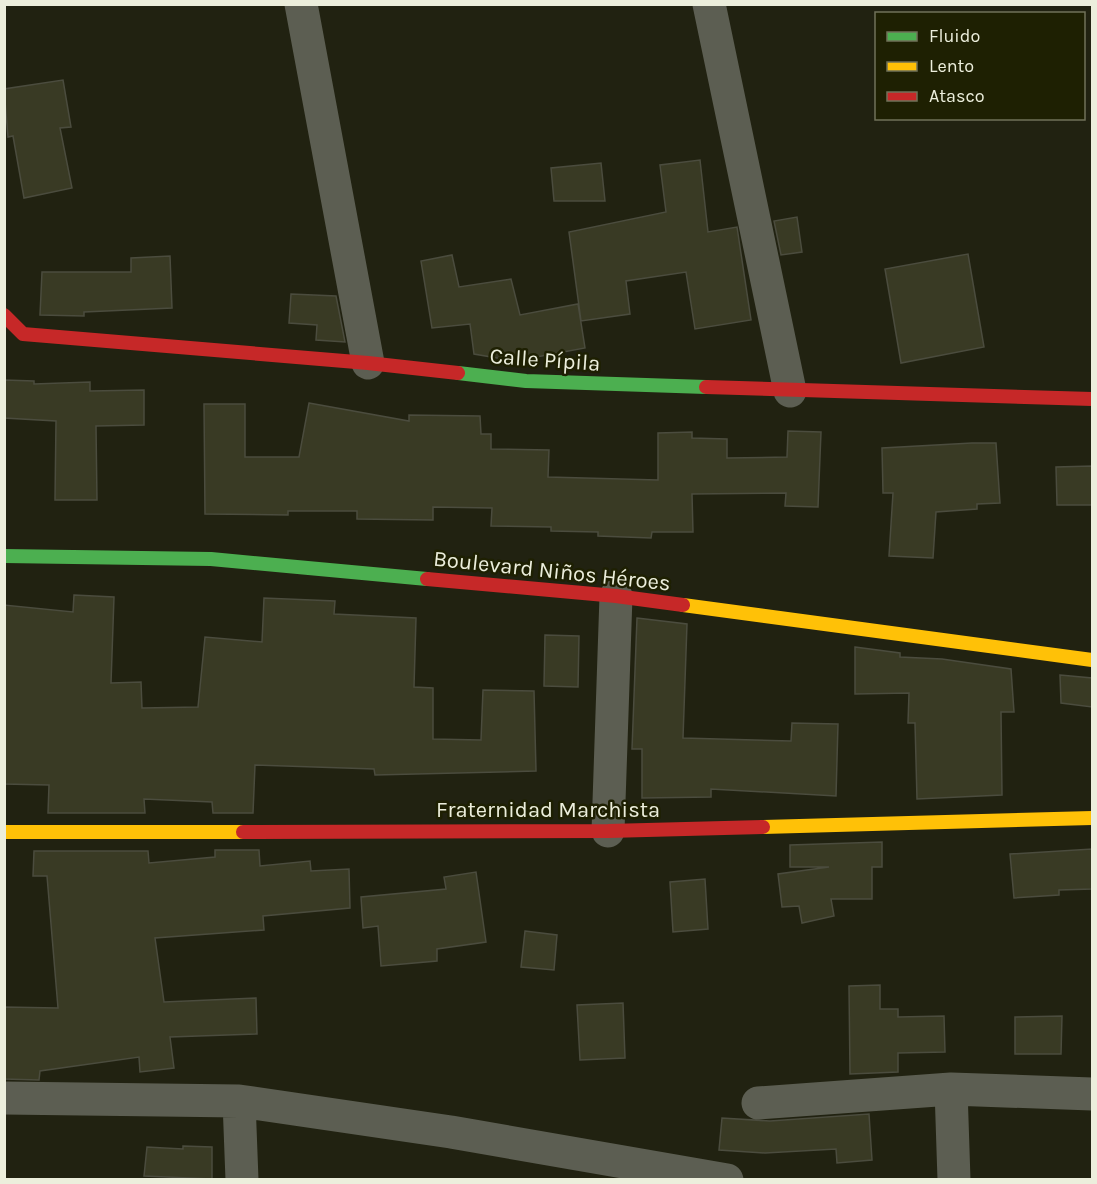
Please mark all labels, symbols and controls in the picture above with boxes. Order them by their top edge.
legend [875,12,1085,120]
text: Fluido [929,25,980,47]
text: Lento [929,55,974,77]
text: Atasco [929,85,985,107]
street label: Calle Pípila [489,343,601,377]
street label: Boulevard Niños Héroes [432,546,672,596]
street label: Fraternidad Marchista [436,797,660,823]

